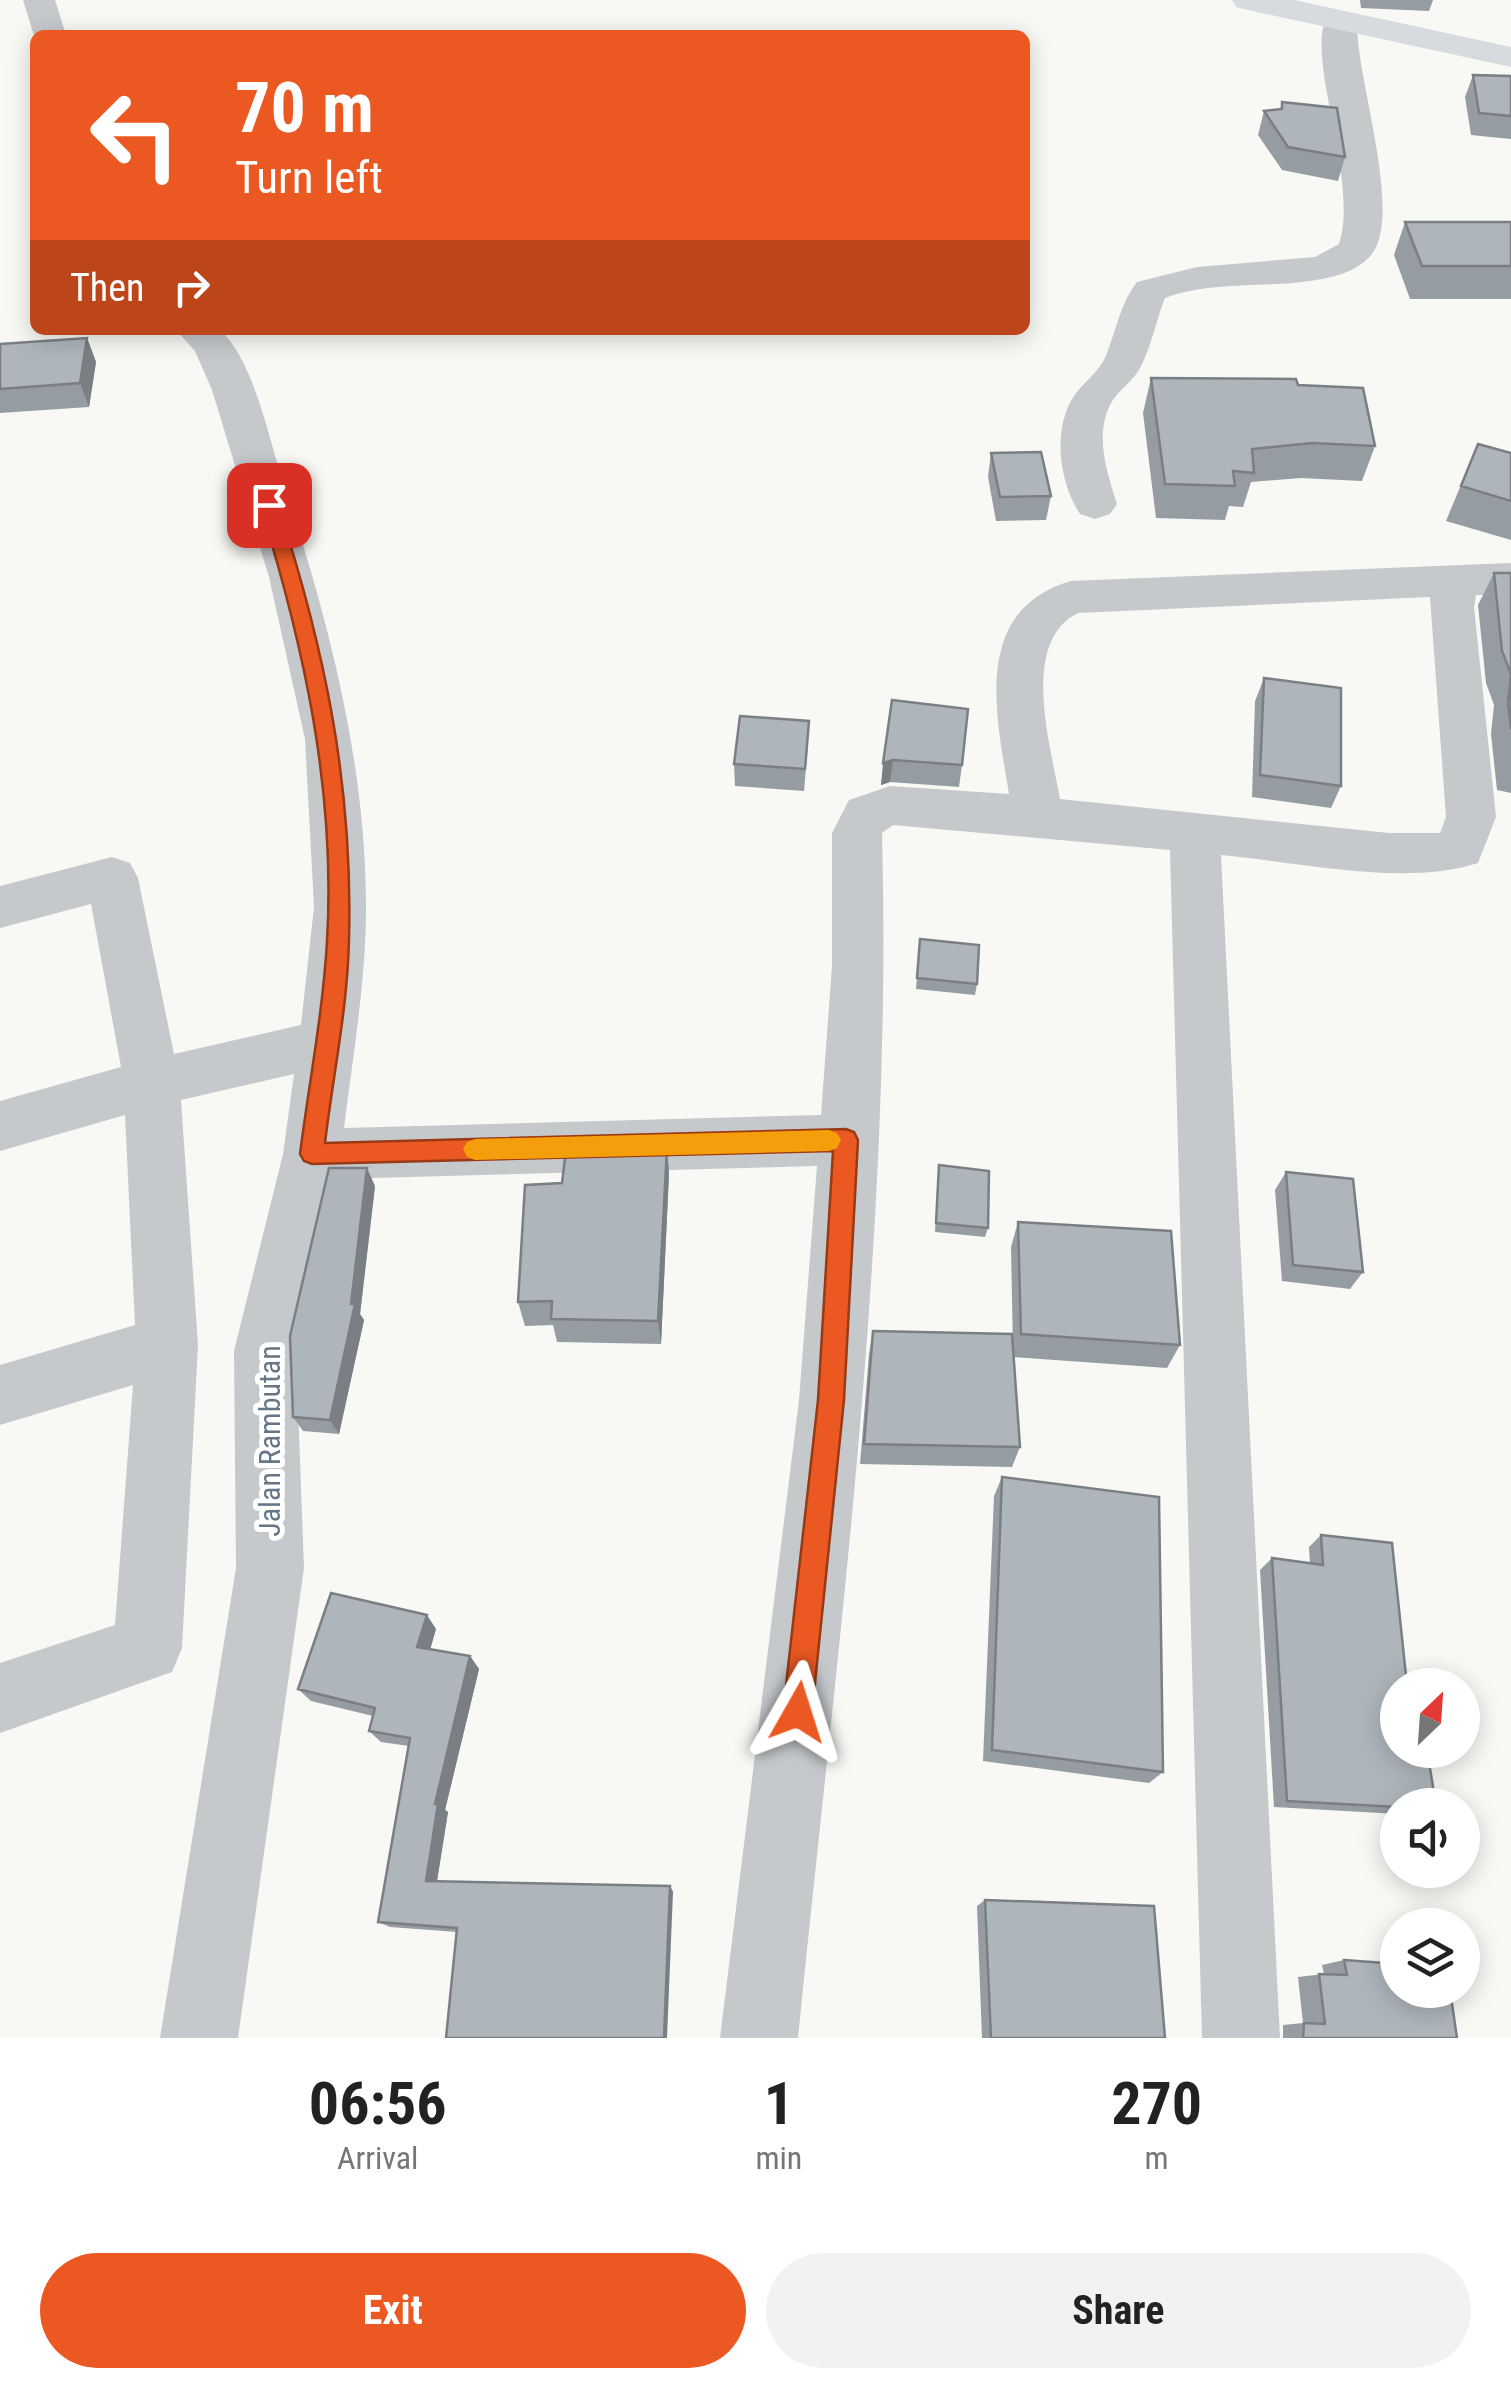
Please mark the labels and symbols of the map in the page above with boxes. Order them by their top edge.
pin [227,463,312,548]
street label: Jalan Rambutan [252,1345,287,1537]
position arrow [746,1660,850,1764]
north arrow [1380,1668,1480,1768]

